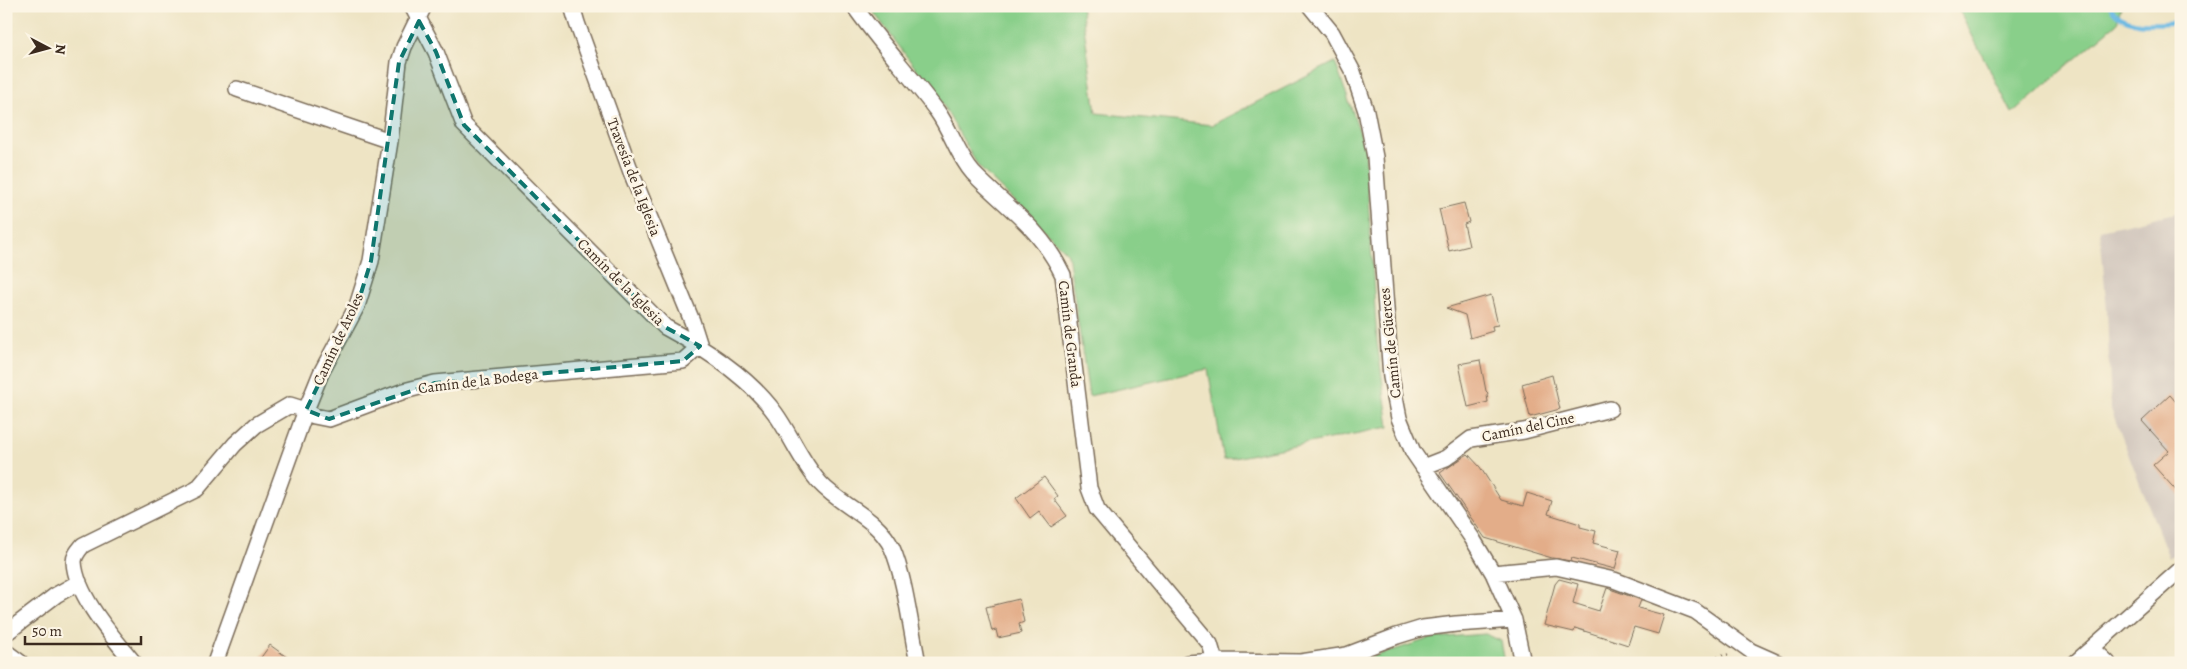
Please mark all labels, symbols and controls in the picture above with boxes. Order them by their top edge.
north arrow [22,22,72,72]
text: N [50,43,70,55]
street label: Travesía de la Iglesia [602,115,666,239]
street label: Camín de la Iglesia [573,234,669,330]
street label: Camín de Granda [1054,279,1086,389]
street label: Camín de Güerces [1374,287,1406,399]
street label: Camín de Aroles [308,289,368,389]
street label: Camín de la Bodega [417,364,539,398]
street label: Camín del Cine [1480,407,1576,447]
scale bar [25,614,141,646]
text: 50 m [32,621,62,641]

